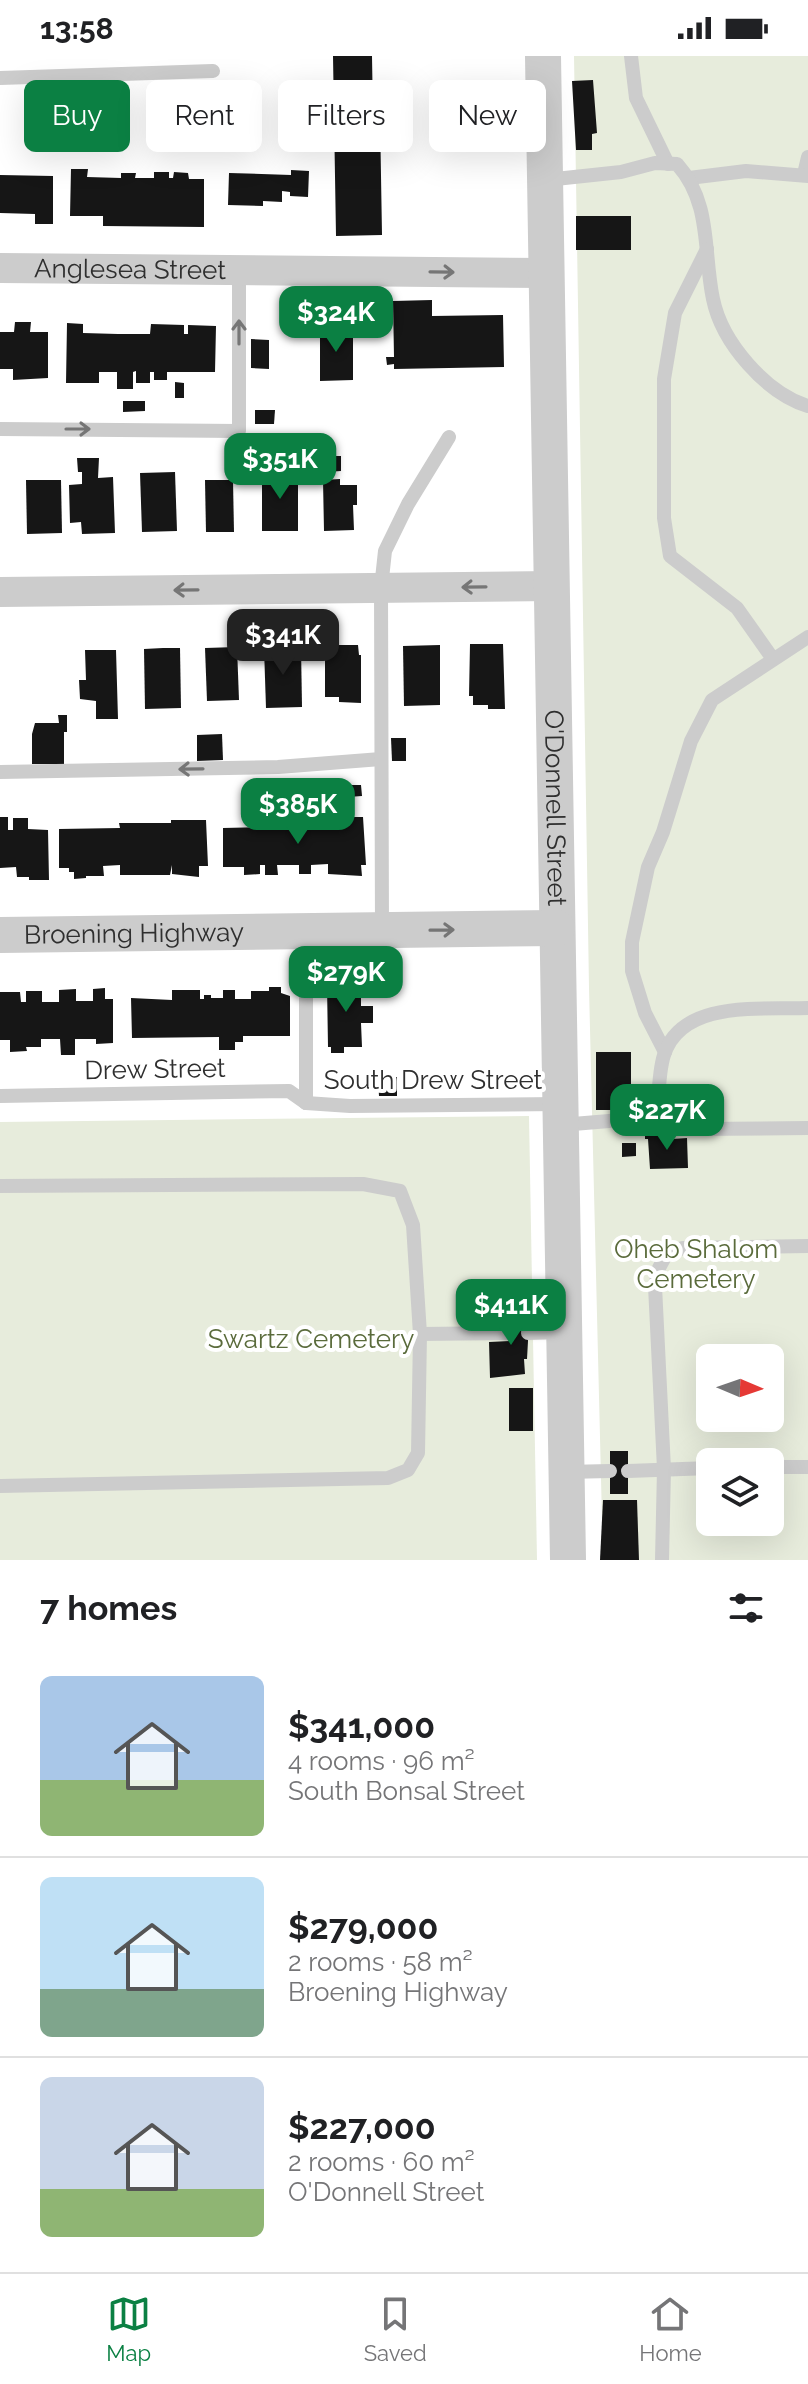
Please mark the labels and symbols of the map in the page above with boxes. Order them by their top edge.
street label: Anglesea Street [34,253,226,285]
one-way arrow [428,264,455,280]
pin: $324K [280,286,392,354]
one-way arrow [231,319,247,346]
one-way arrow [64,422,91,437]
pin: $351K [224,433,336,501]
one-way arrow [461,579,488,595]
one-way arrow [173,582,200,598]
pin: $341K [227,609,339,677]
street label: O'Donnell Street [539,709,572,907]
one-way arrow [178,761,205,776]
pin: $385K [242,778,354,846]
street label: Broening Highway [24,917,244,950]
one-way arrow [428,922,455,938]
pin: $279K [290,946,402,1014]
street label: Drew Street [84,1053,226,1085]
street label: South Drew Street [324,1065,543,1095]
pin: $227K [611,1084,723,1152]
park label: Oheb Shalom Cemetery [614,1234,778,1294]
pin: $411K [455,1279,567,1347]
park label: Swartz Cemetery [208,1324,414,1354]
north arrow [696,1344,784,1432]

